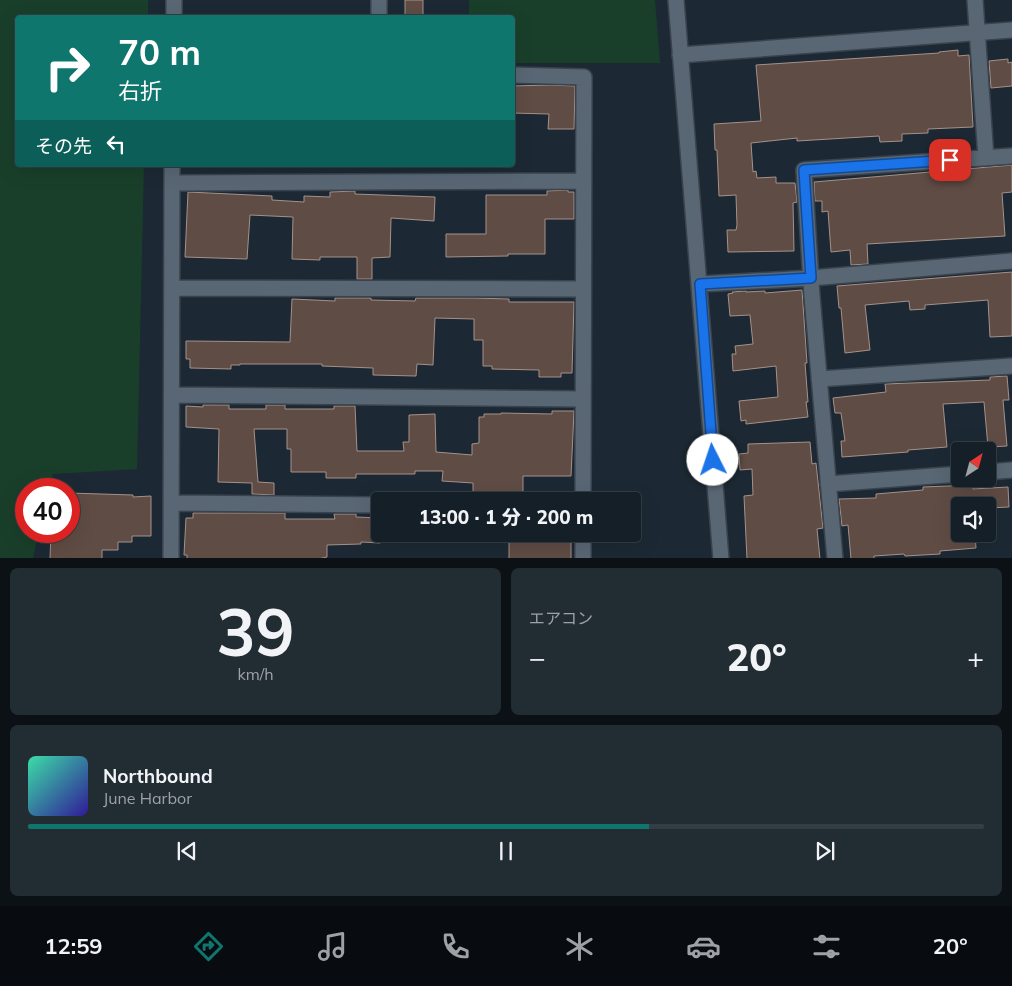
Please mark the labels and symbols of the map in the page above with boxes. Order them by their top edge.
pin [929,139,971,181]
position arrow [686,433,738,485]
north arrow [951,442,996,488]
speed limit sign: 40 [15,478,80,543]

